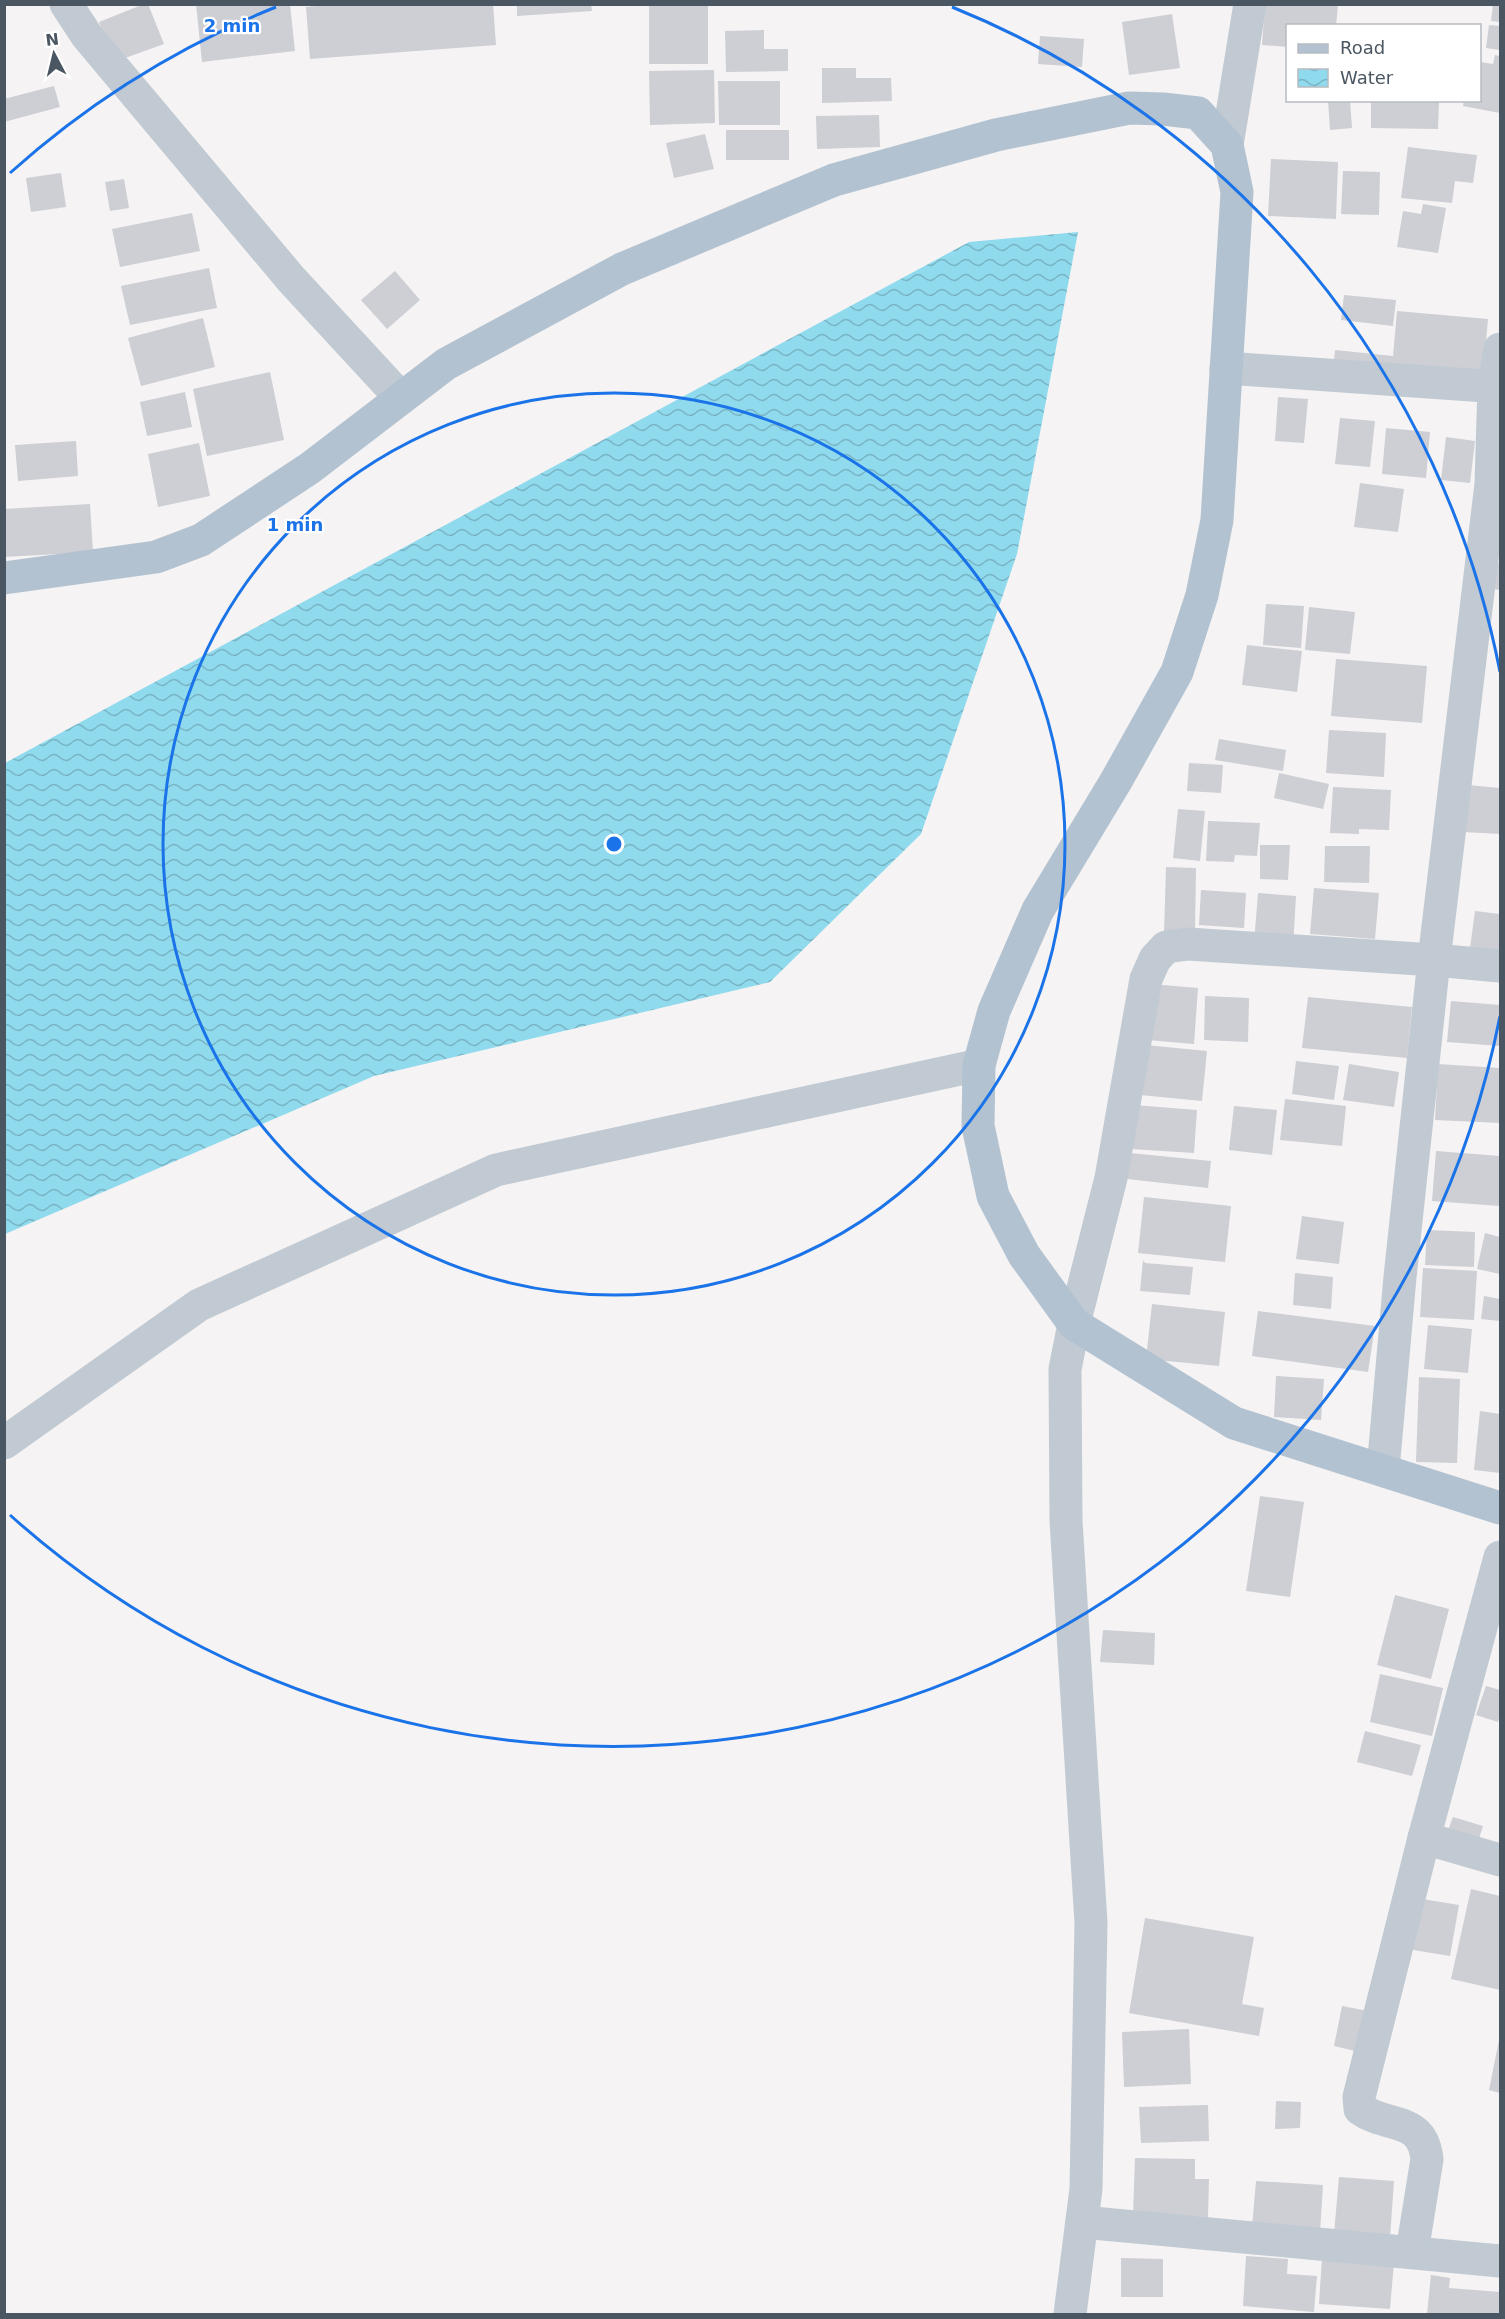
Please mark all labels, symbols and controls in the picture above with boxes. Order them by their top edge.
text: 2 min [204,15,260,36]
north arrow [24,24,84,84]
legend [1286,24,1481,102]
text: N [44,29,60,50]
text: Road [1340,37,1385,58]
text: Water [1340,67,1394,88]
text: 1 min [267,514,323,535]
centre of rings [604,834,624,854]

